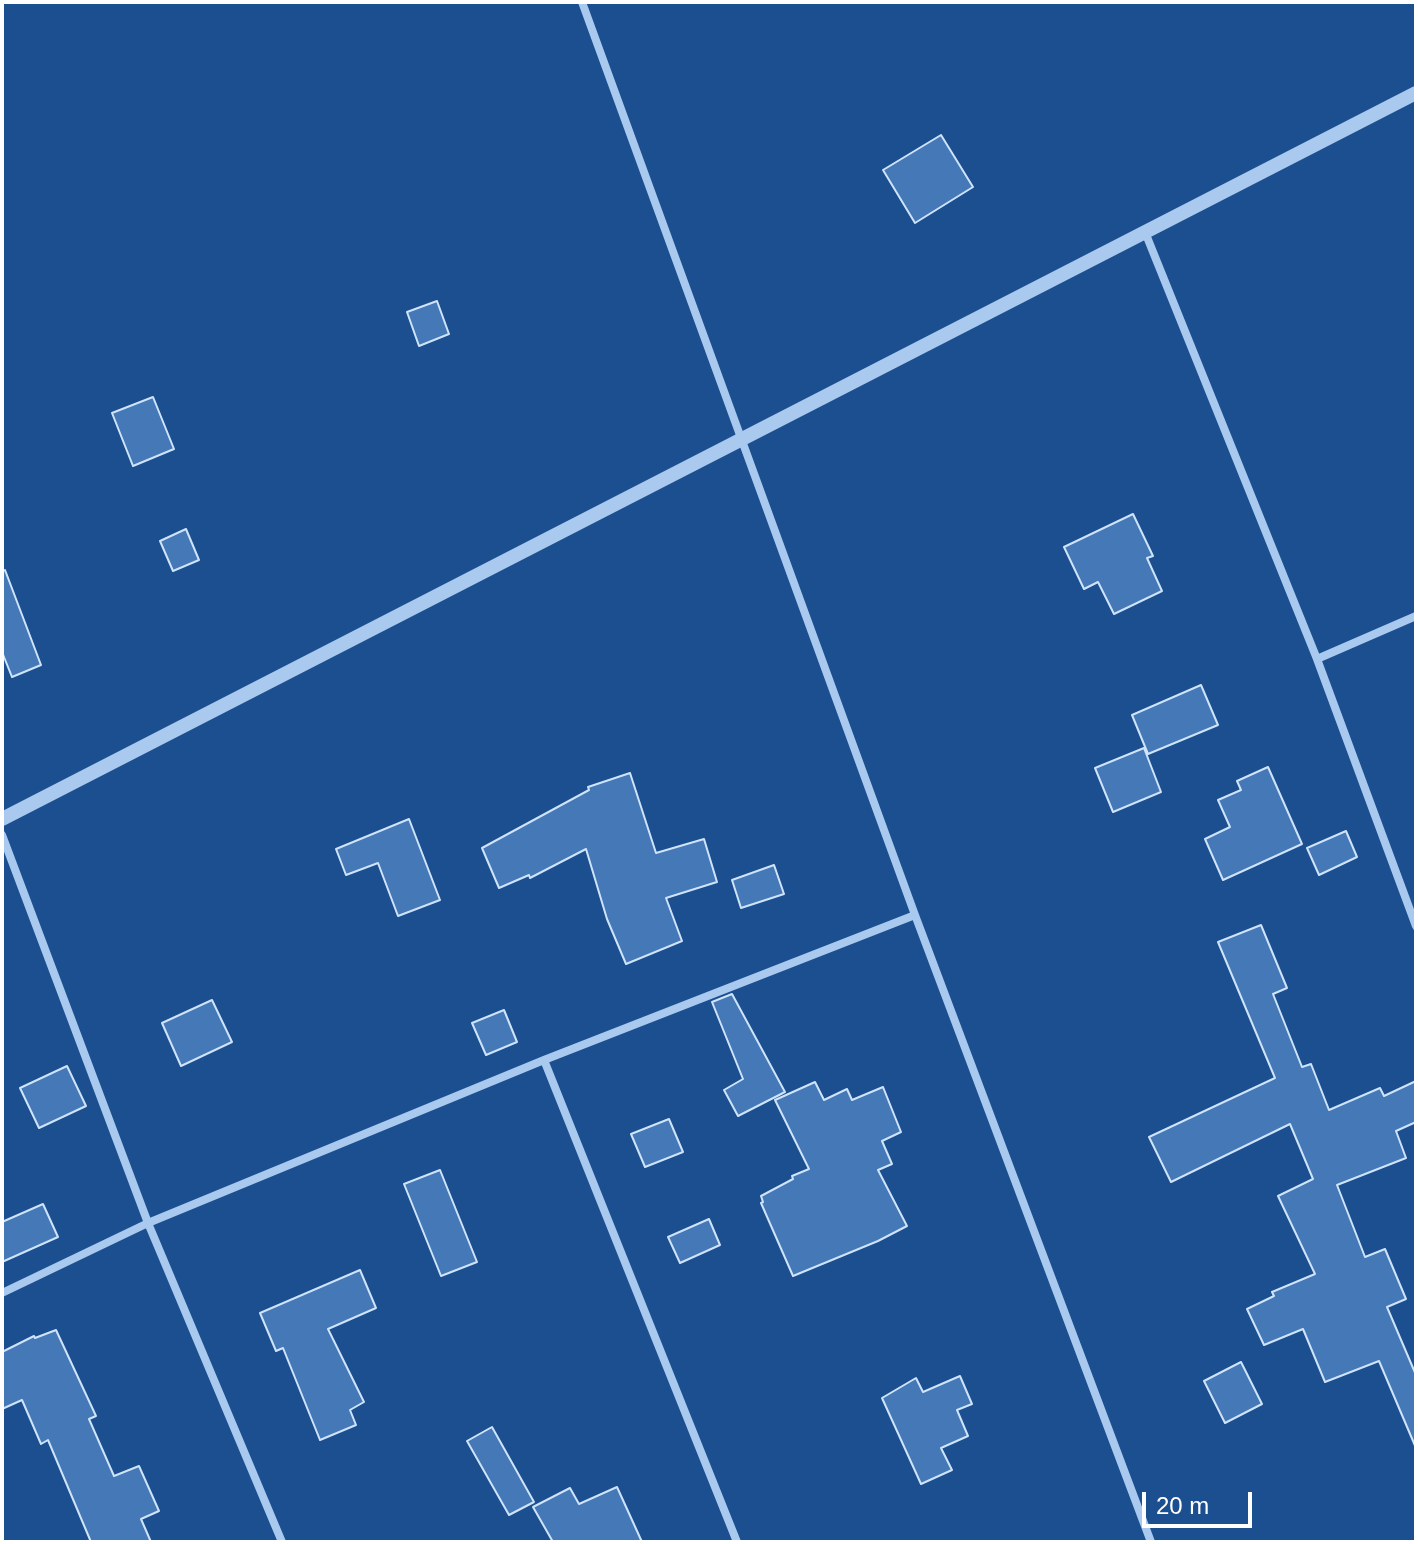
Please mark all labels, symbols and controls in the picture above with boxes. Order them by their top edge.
scale bar [1146,1476,1256,1526]
text: 20 m [1156,1492,1209,1519]

